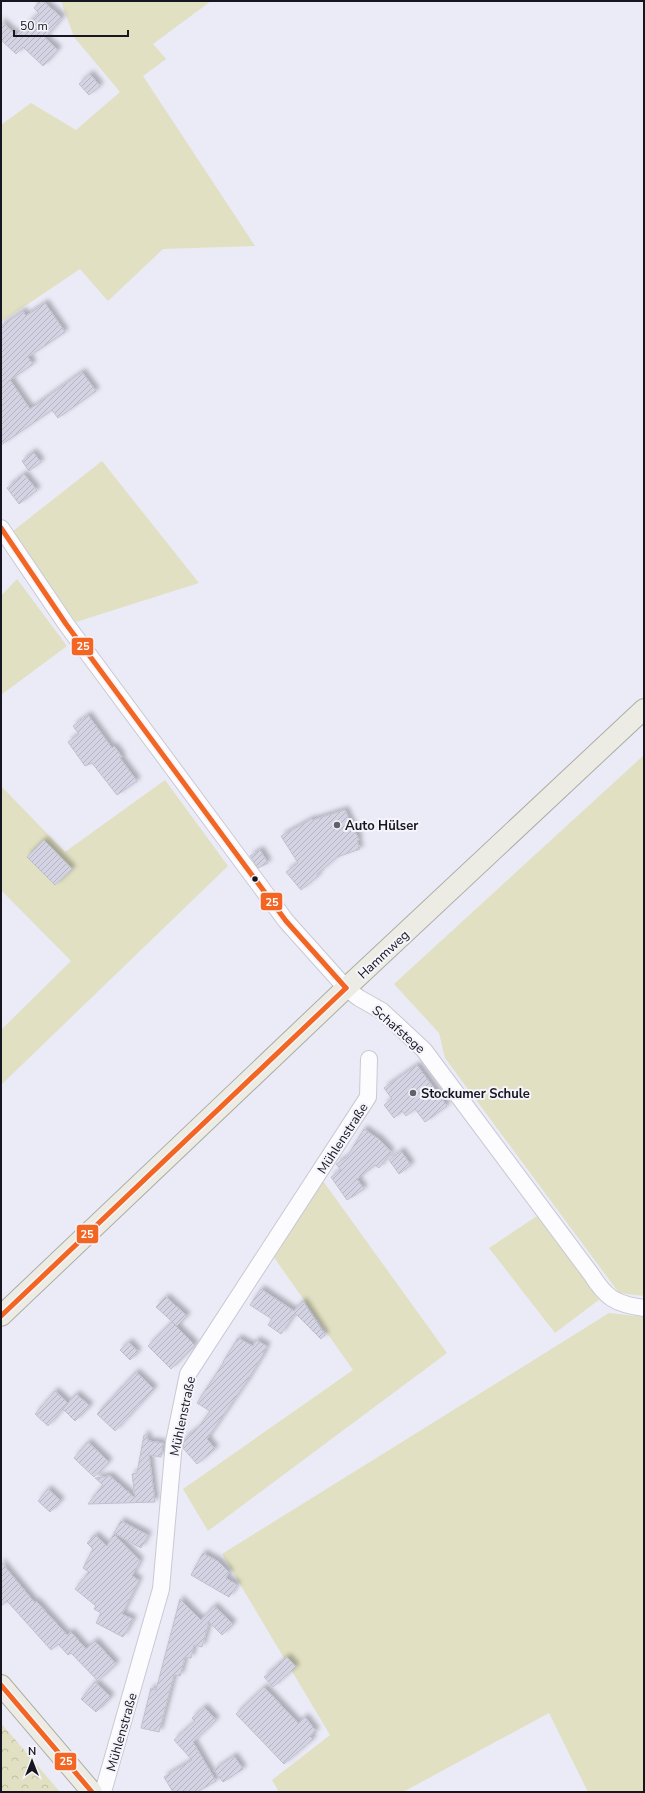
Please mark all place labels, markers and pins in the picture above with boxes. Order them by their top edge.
place label: Auto Hülser [345,817,419,835]
marker: Auto Hülser [332,820,342,830]
unlabelled marker [250,874,260,884]
place label: Stockumer Schule [421,1085,530,1103]
marker: Stockumer Schule [408,1088,418,1098]

